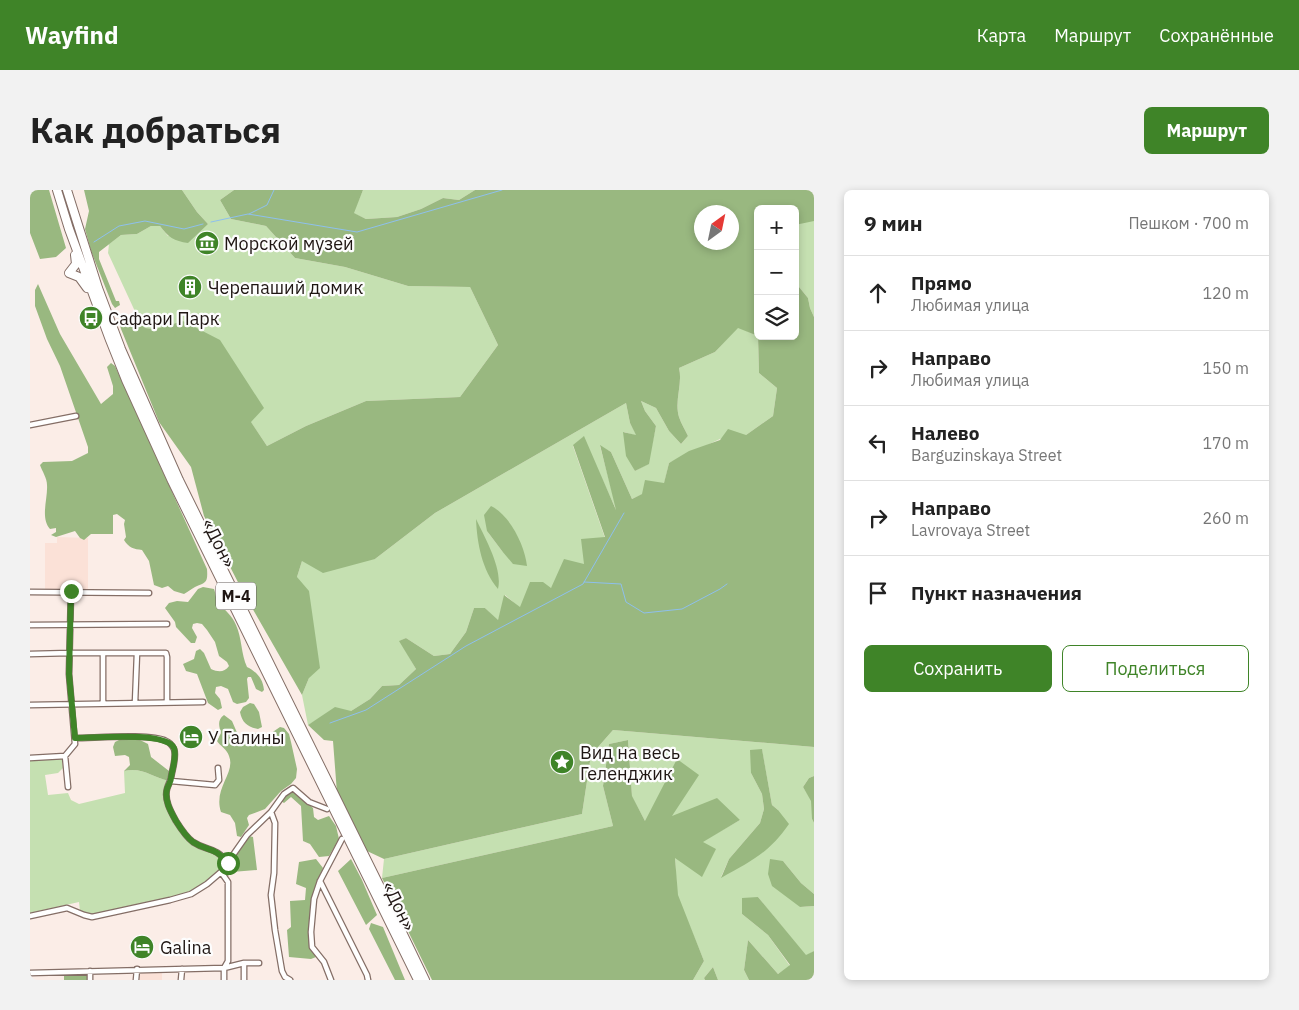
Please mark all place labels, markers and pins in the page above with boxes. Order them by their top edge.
museum icon: Морской музей [194,230,220,256]
place label: Морской музей [224,232,354,255]
building icon: Черепаший домик [177,274,203,300]
place label: Черепаший домик [208,276,363,299]
bus stop icon: Сафари Парк [78,305,104,331]
place label: Сафари Парк [108,307,220,330]
hotel icon: У Галины [178,724,204,750]
place label: У Галины [208,726,285,749]
place label: Вид на весь Геленджик [580,741,680,785]
place icon: Вид на весь Геленджик [549,749,575,775]
hotel icon: Galina [129,934,155,960]
place label: Galina [160,936,212,959]

